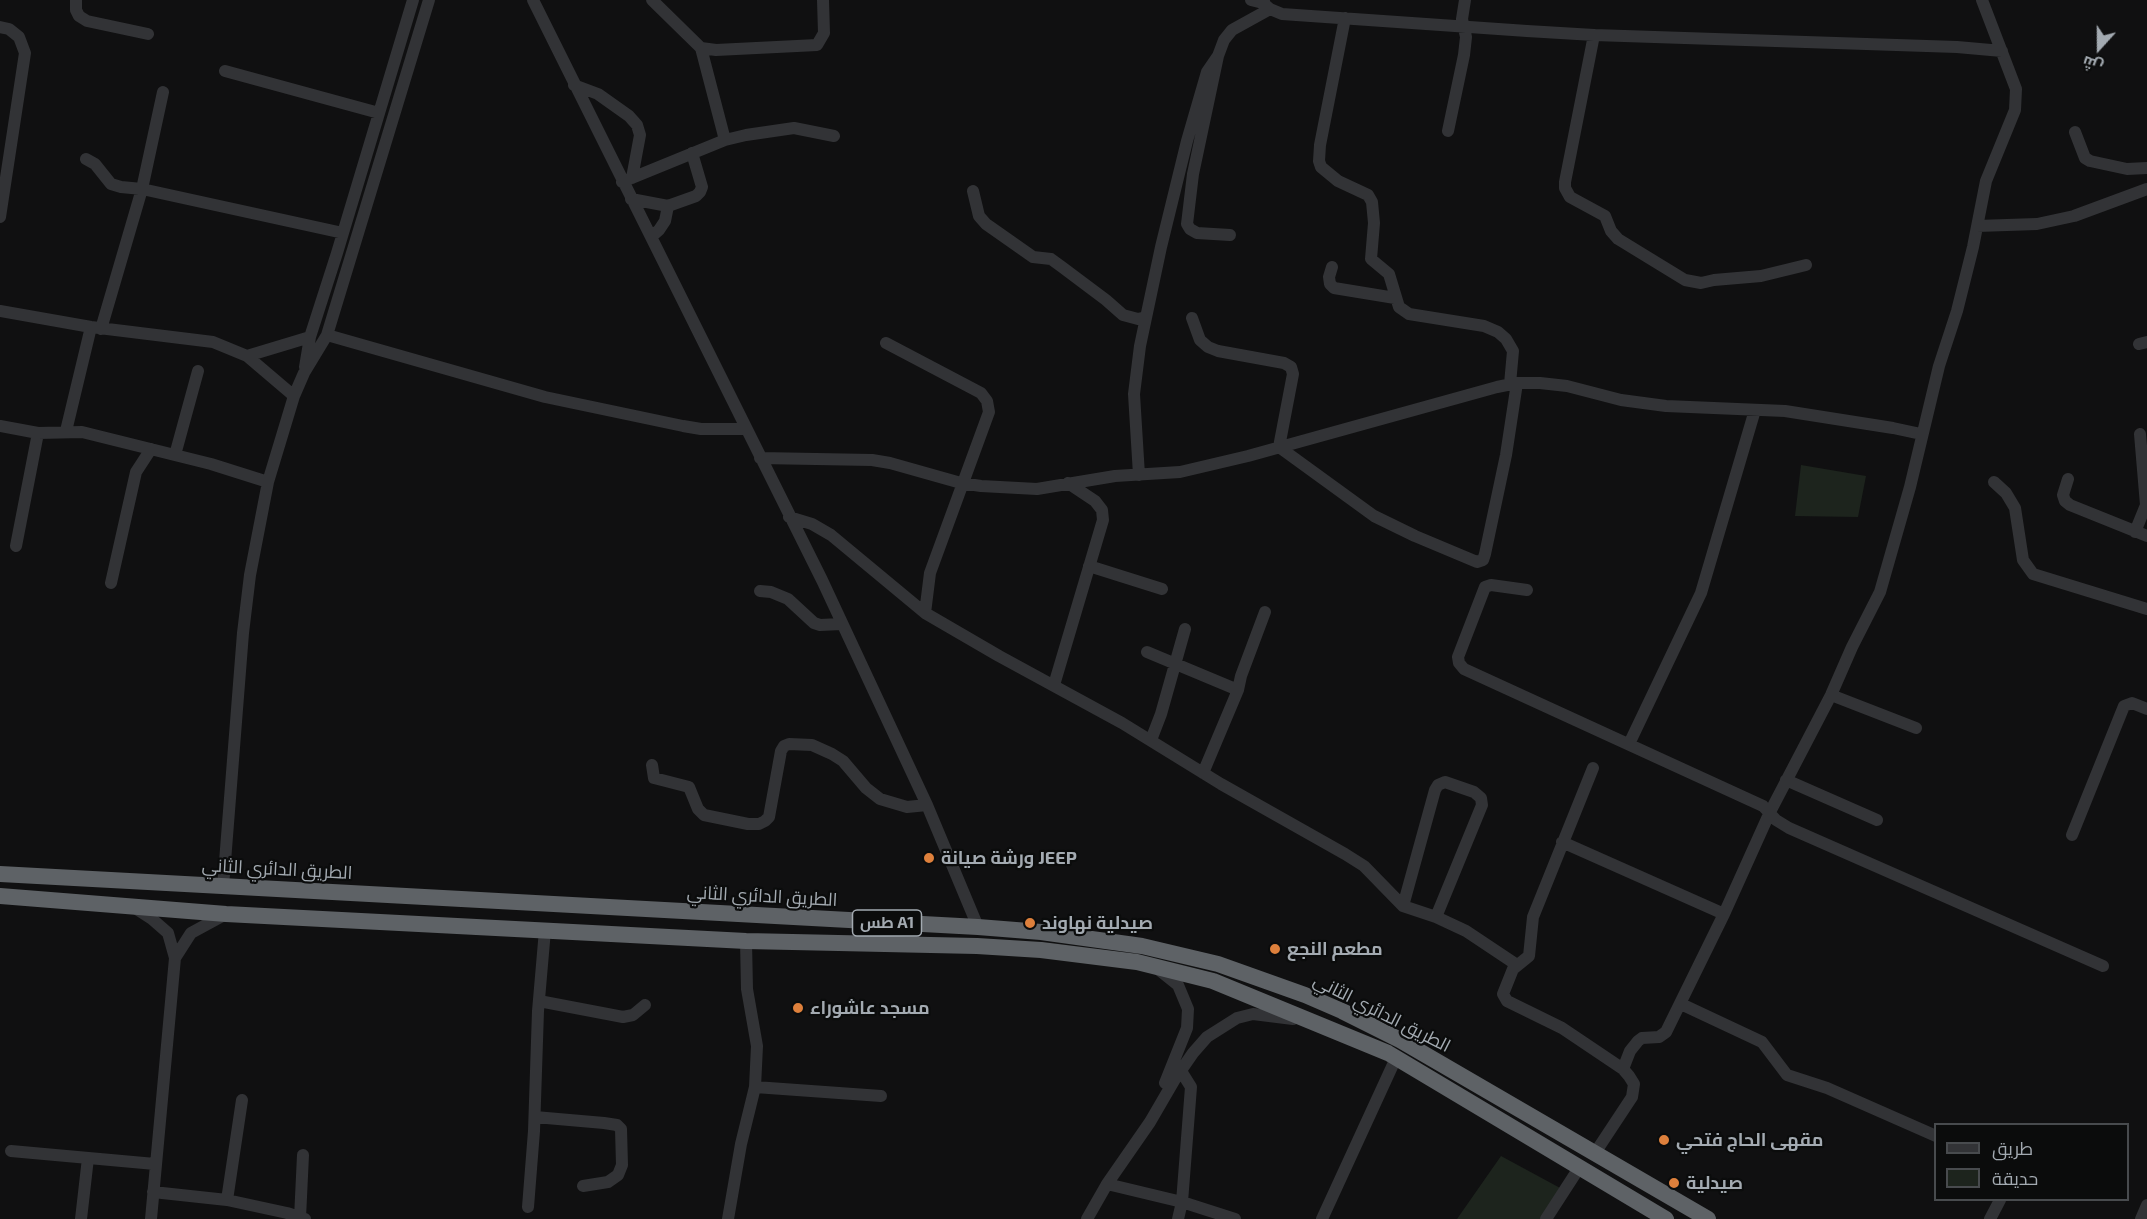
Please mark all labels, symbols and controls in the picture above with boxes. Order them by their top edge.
north arrow [2069,18,2129,78]
text: ش [2079,53,2105,78]
place label: ورشة صيانة JEEP [941,847,1077,869]
marker: ورشة صيانة JEEP [922,851,936,865]
street label: الطريق الدائري الثاني [201,854,353,884]
street label: الطريق الدائري الثاني [686,881,838,911]
road number: طس A1 [852,910,922,936]
place label: صيدلية نهاوند [1042,912,1153,934]
marker: صيدلية نهاوند [1023,916,1037,930]
place label: مطعم النجع [1287,938,1383,960]
marker: مطعم النجع [1268,942,1282,956]
street label: الطريق الدائري الثاني [1310,969,1454,1057]
place label: مسجد عاشوراء [810,997,930,1019]
marker: مسجد عاشوراء [791,1001,805,1015]
legend [1934,1123,2129,1201]
place label: مقهى الحاج فتحي [1676,1129,1823,1151]
marker: مقهى الحاج فتحي [1657,1133,1671,1147]
text: طريق [1992,1137,2033,1159]
text: حديقة [1992,1167,2038,1189]
place label: صيدلية [1686,1172,1743,1194]
marker: صيدلية [1667,1176,1681,1190]

